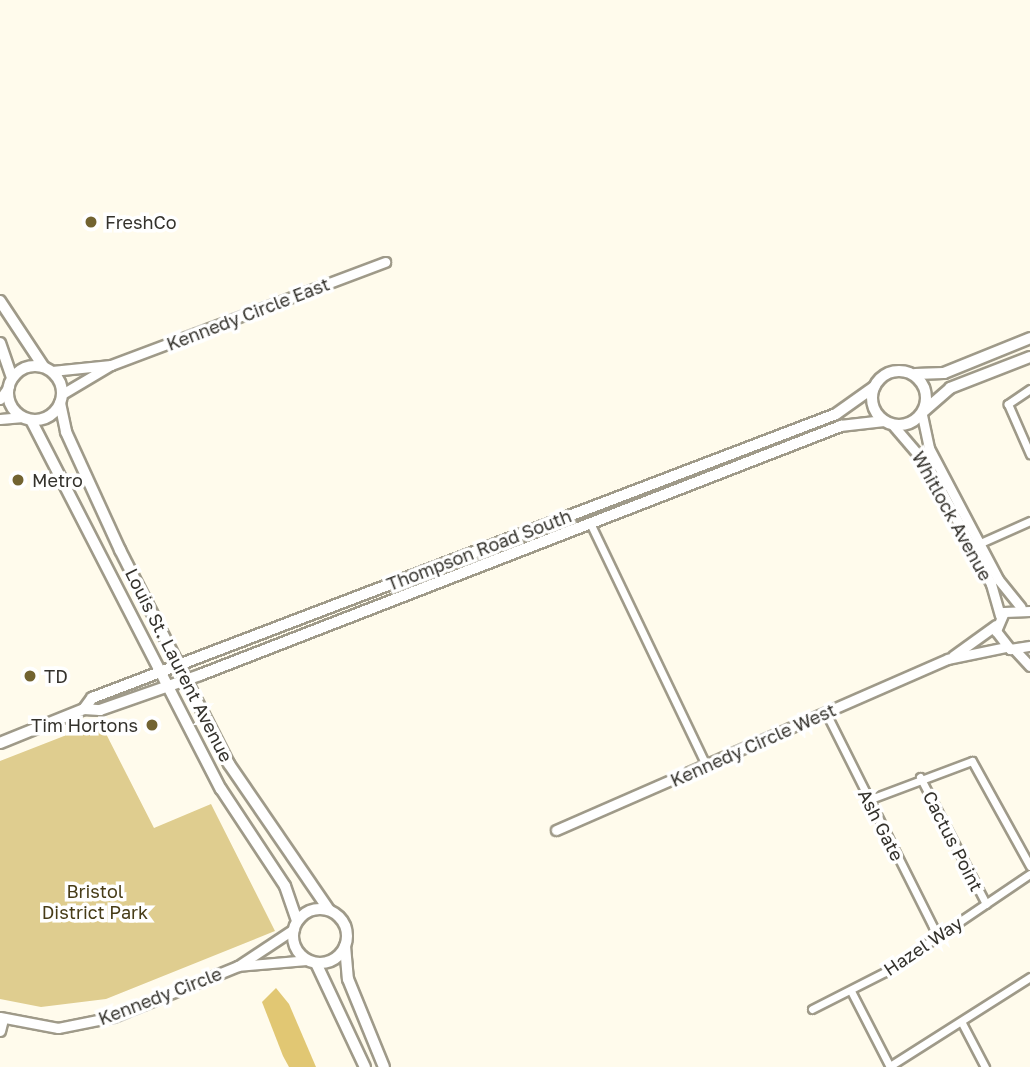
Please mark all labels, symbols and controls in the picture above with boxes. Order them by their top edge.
place label: FreshCo [105,211,177,233]
marker: FreshCo [83,214,99,230]
street label: Kennedy Circle East [164,273,332,355]
street label: Whitlock Avenue [907,447,997,585]
place label: Metro [32,469,83,491]
marker: Metro [10,472,26,488]
street label: Thompson Road South [384,505,574,595]
street label: Louis St. Laurent Avenue [121,565,237,765]
place label: TD [44,665,68,687]
marker: TD [22,668,38,684]
street label: Kennedy Circle West [667,699,839,791]
place label: Tim Hortons [31,714,138,736]
marker: Tim Hortons [144,717,160,733]
street label: Ash Gate [854,786,908,864]
street label: Cactus Point [918,787,988,895]
park label: Bristol District Park [42,881,148,924]
street label: Hazel Way [880,912,966,980]
street label: Kennedy Circle [95,963,225,1029]

